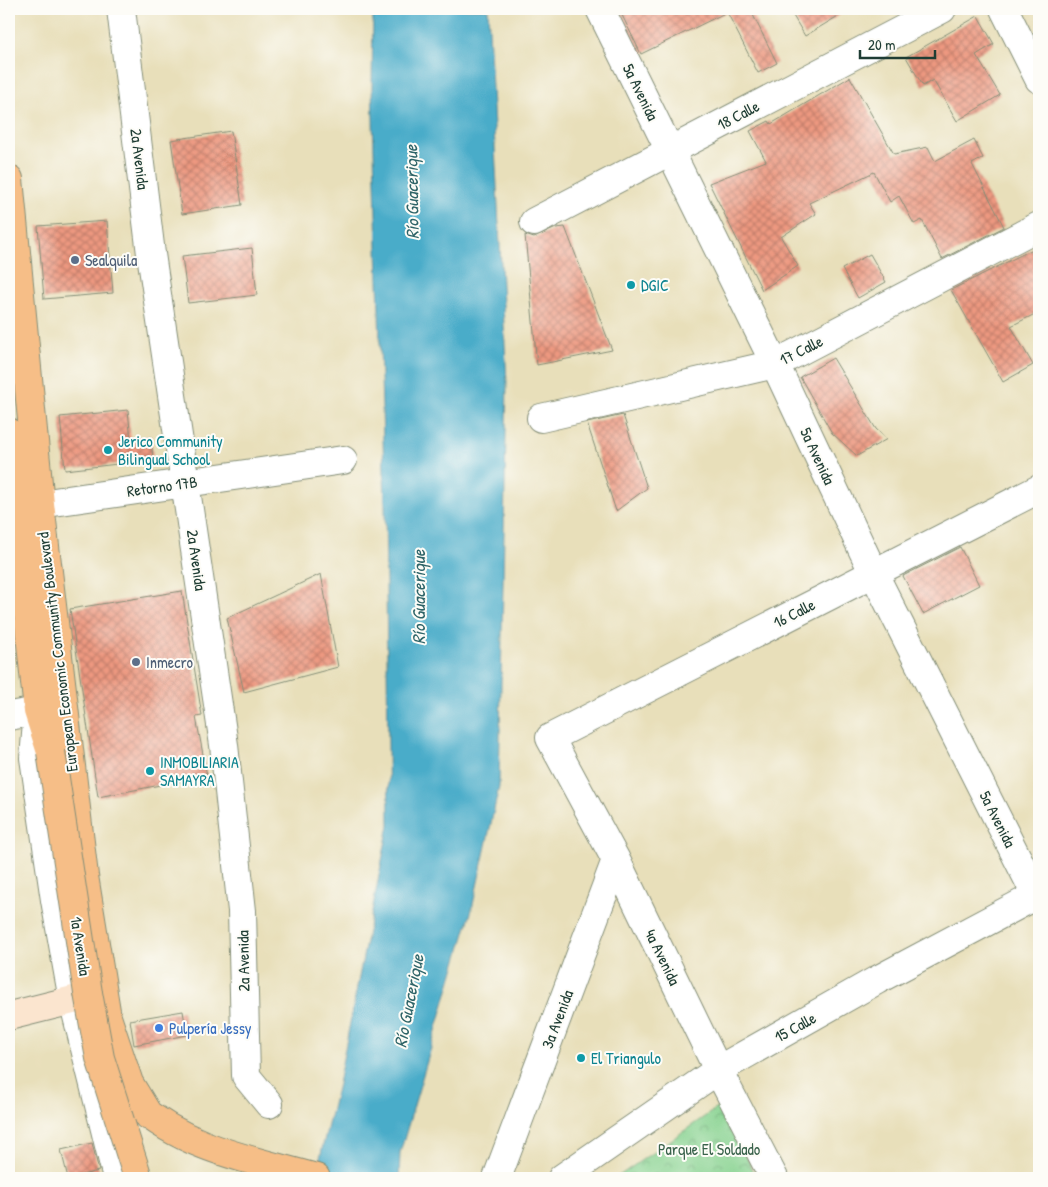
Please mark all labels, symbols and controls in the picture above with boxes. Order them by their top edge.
scale bar [860,28,936,60]
text: 20 m [868,34,895,55]
street label: 5a Avenida [618,60,664,124]
street label: 18 Calle [713,94,763,135]
street label: 2a Avenida [125,127,155,191]
water label: Río Guacerique [398,144,425,239]
place label: Sealquila [85,249,137,271]
marker: Sealquila [69,254,81,266]
place label: DGIC [641,274,669,296]
marker: DGIC [625,279,637,291]
street label: 17 Calle [776,330,827,370]
street label: 5a Avenida [795,424,841,488]
place label: Jerico Community Bilingual School [118,430,223,470]
marker: Jerico Community Bilingual School [102,444,114,456]
street label: Retorno 17B [125,470,199,502]
street label: 2a Avenida [182,528,212,592]
street label: European Economic Community Boulevard [31,531,83,773]
water label: Río Guacerique [406,549,431,644]
street label: 16 Calle [769,593,819,633]
place label: Inmecro [146,651,194,673]
marker: Inmecro [130,656,142,668]
place label: INMOBILIARIA SAMAYRA [160,751,239,791]
marker: INMOBILIARIA SAMAYRA [144,765,156,777]
street label: 5a Avenida [974,787,1022,851]
street label: 1a Avenida [65,915,97,977]
street label: 4a Avenida [640,925,686,989]
street label: 2a Avenida [231,930,255,992]
water label: Río Guacerique [387,951,430,1050]
street label: 3a Avenida [536,987,578,1051]
street label: 15 Calle [770,1006,820,1047]
place label: Pulpería Jessy [169,1017,252,1039]
marker: Pulpería Jessy [153,1022,165,1034]
place label: El Triangulo [591,1047,662,1069]
marker: El Triangulo [575,1052,587,1064]
park label: Parque El Soldado [658,1138,761,1160]

